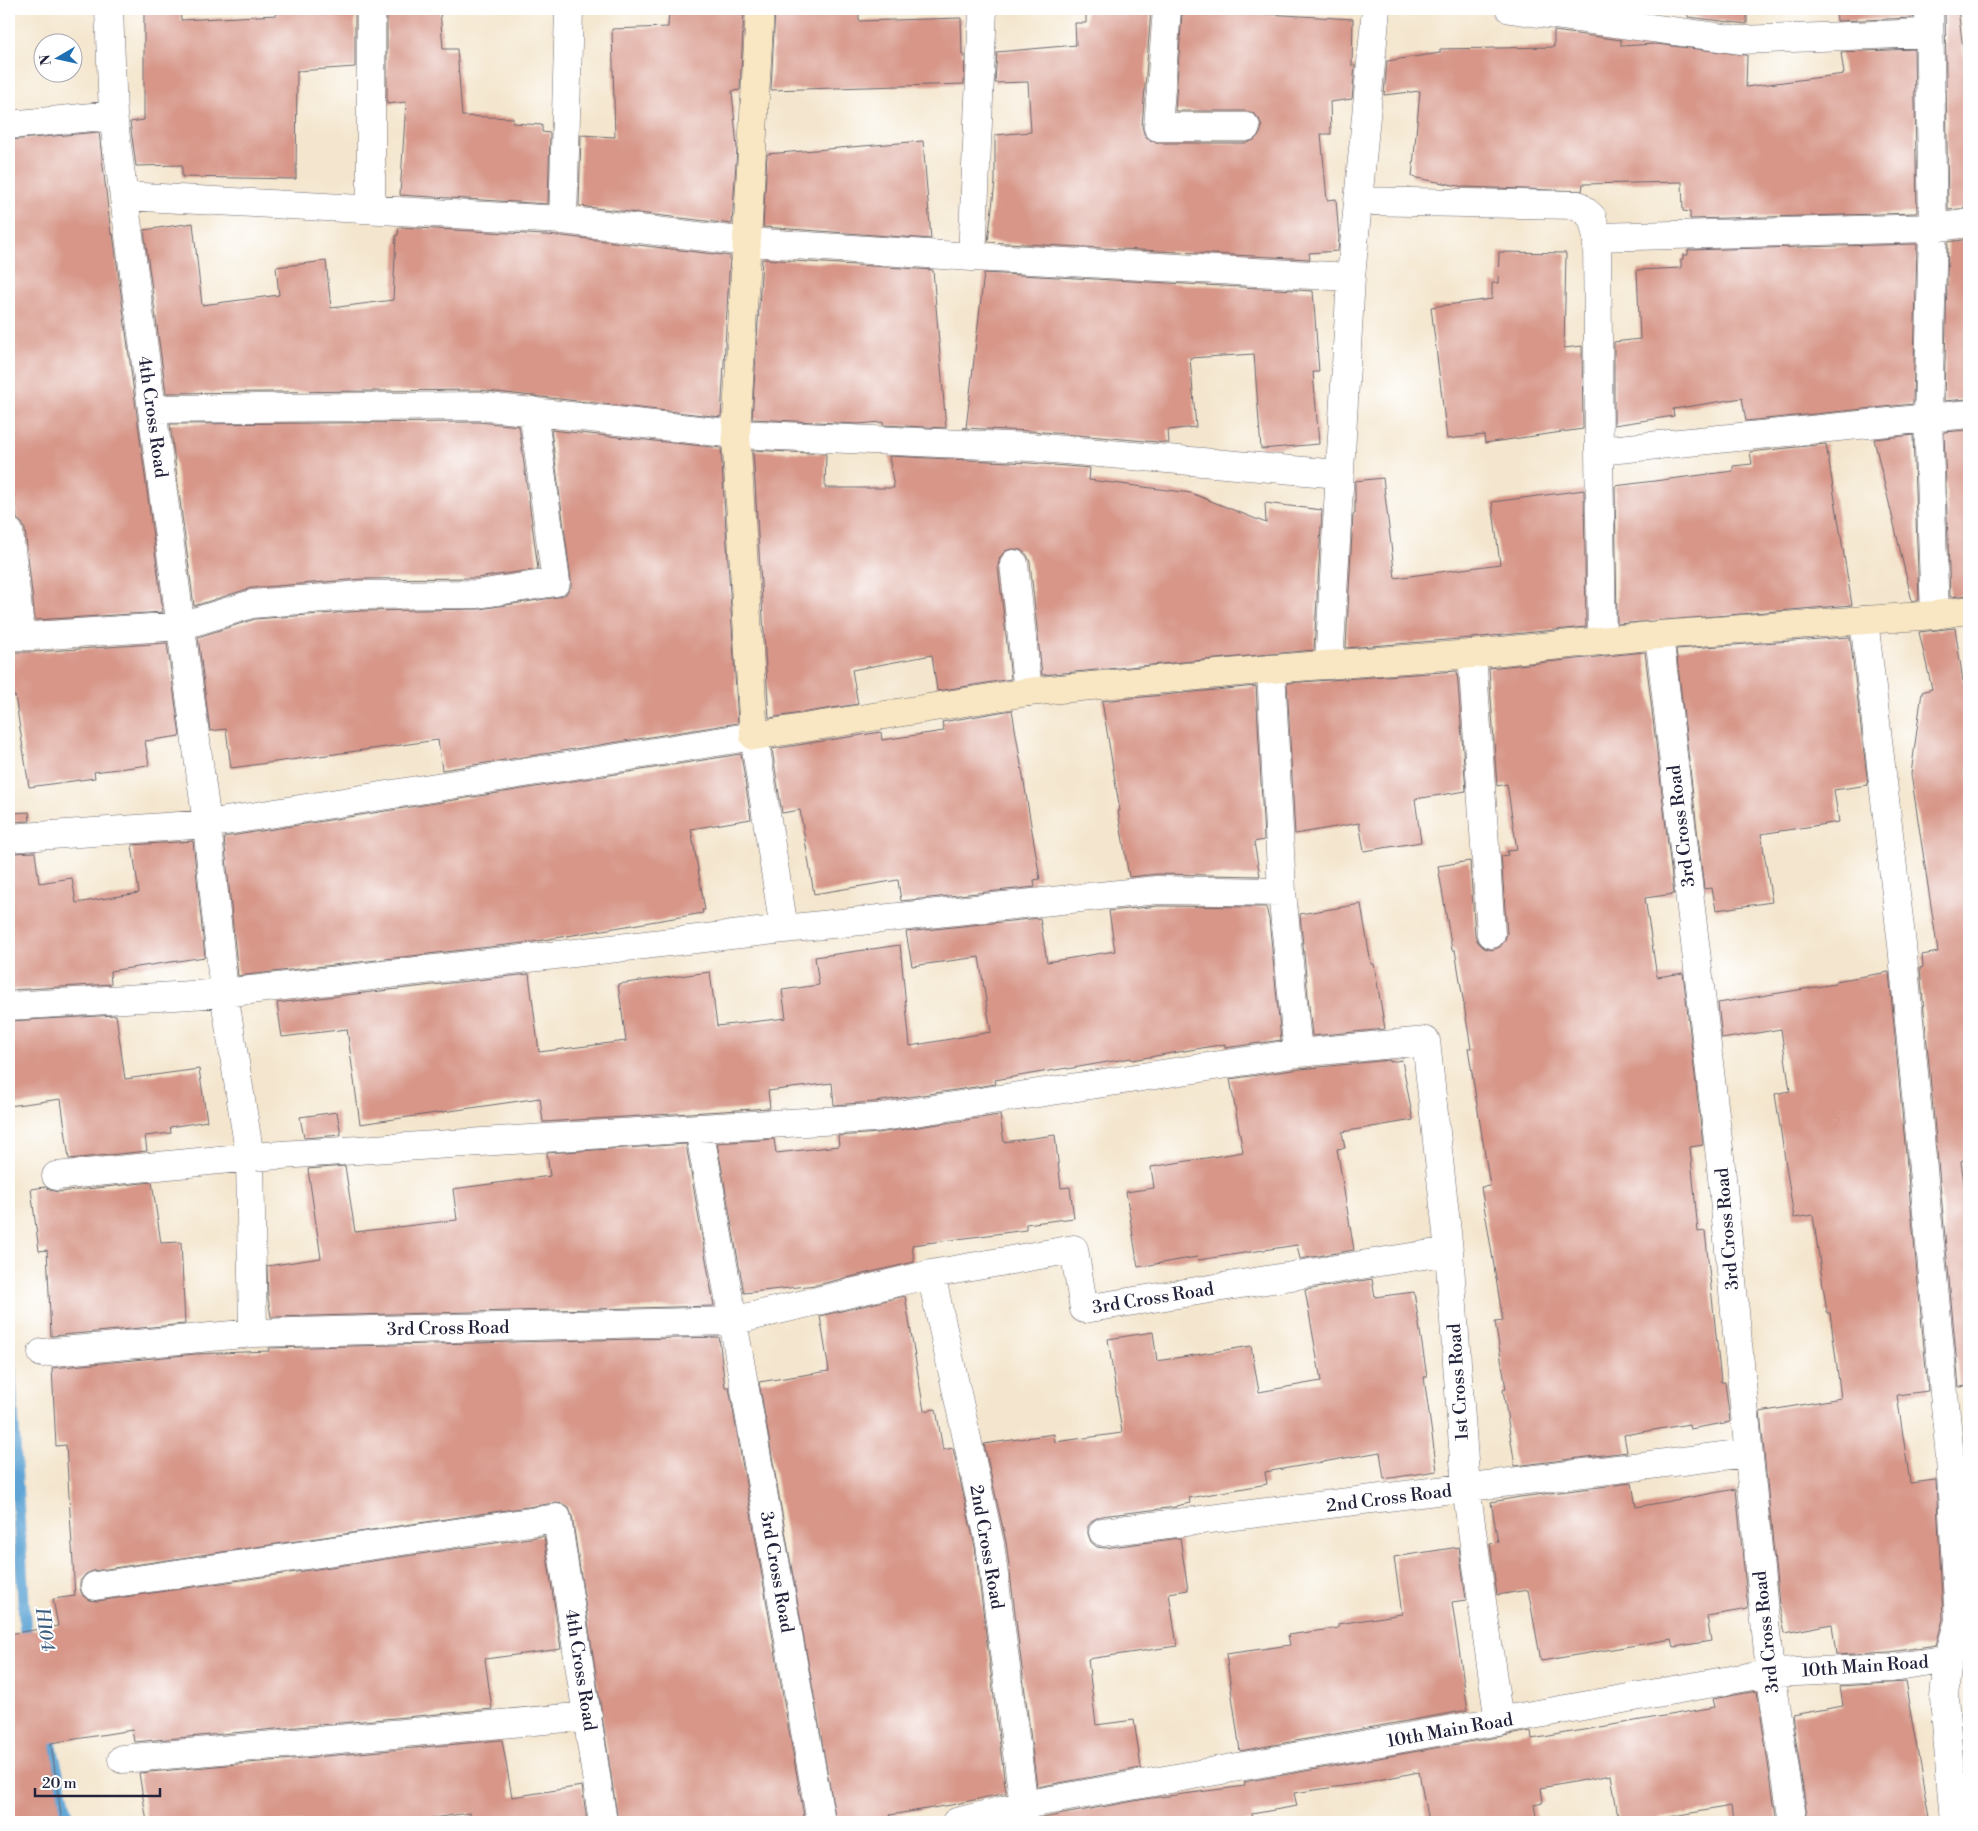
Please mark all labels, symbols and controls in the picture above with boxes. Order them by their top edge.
north arrow [32,32,82,82]
text: N [36,53,56,67]
street label: 4th Cross Road [133,355,173,480]
street label: 3rd Cross Road [1663,763,1700,888]
street label: 3rd Cross Road [1711,1166,1744,1291]
street label: 3rd Cross Road [1091,1277,1216,1319]
street label: 3rd Cross Road [386,1316,510,1341]
street label: 1st Cross Road [1443,1322,1474,1441]
street label: 2nd Cross Road [1325,1479,1454,1518]
street label: 2nd Cross Road [964,1483,1009,1612]
street label: 3rd Cross Road [755,1510,799,1635]
street label: 3rd Cross Road [1749,1569,1784,1694]
water label: H104 [30,1605,60,1653]
street label: 4th Cross Road [560,1608,602,1733]
street label: 10th Main Road [1801,1651,1930,1682]
street label: 10th Main Road [1385,1708,1516,1753]
scale bar [35,1766,160,1798]
text: 20 m [42,1774,77,1793]

